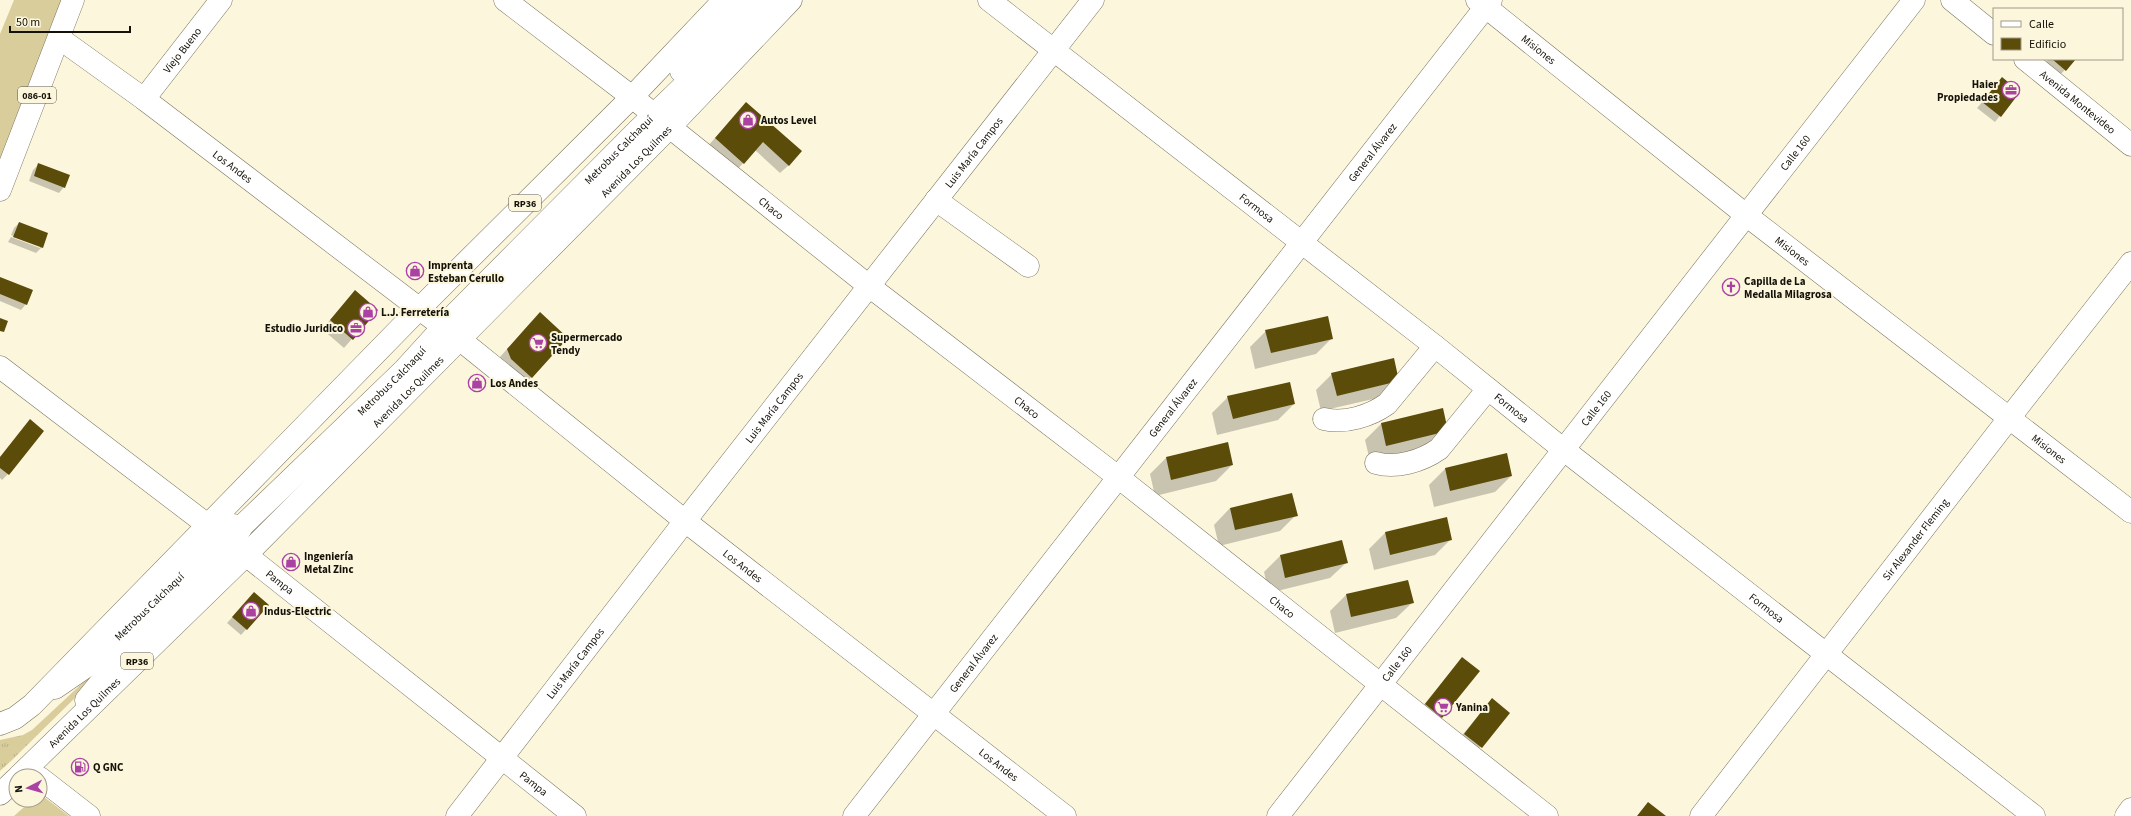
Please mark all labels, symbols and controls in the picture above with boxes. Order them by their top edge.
scale bar [10,8,130,34]
legend [1993,8,2123,60]
text: 50 m [16,14,40,31]
text: Calle [2029,16,2054,33]
street label: Viejo Bueno [160,24,205,77]
street label: Misiones [1518,31,1559,68]
text: Edificio [2029,36,2066,53]
street label: Avenida Montevideo [2036,67,2119,138]
place label: Haier Propiedades [1937,77,1999,105]
office icon: Haier Propiedades [2001,80,2021,100]
road number: 086-01 [18,87,56,103]
shop icon: Autos Level [738,110,758,130]
street label: Metrobus Calchaquí [581,112,657,188]
place label: Autos Level [760,113,817,128]
street label: Luis María Campos [942,114,1007,191]
street label: General Álvarez [1345,120,1400,185]
street label: Avenida Los Quilmes [598,122,675,201]
street label: Calle 160 [1777,132,1814,174]
street label: Los Andes [209,147,256,187]
street label: Formosa [1236,190,1277,226]
street label: Chaco [755,194,787,223]
road number: RP36 [509,195,541,211]
street label: Misiones [1772,233,1813,270]
place label: Imprenta Esteban Cerullo [428,258,504,286]
shop icon: Imprenta Esteban Cerullo [405,261,425,281]
place label: Capilla de La Medalla Milagrosa [1744,274,1832,302]
church icon: Capilla de La Medalla Milagrosa [1721,277,1741,297]
shop icon: L.J. Ferretería [358,302,378,322]
place label: L.J. Ferretería [381,305,449,320]
office icon: Estudio Juridico [346,318,366,338]
place label: Estudio Juridico [265,321,343,336]
place label: Supermercado Tendy [551,330,622,358]
supermarket icon: Supermercado Tendy [528,333,548,353]
street label: Metrobus Calchaquí [354,343,430,419]
street label: Avenida Los Quilmes [370,352,447,431]
street label: Luis María Campos [742,369,807,446]
shop icon: Los Andes [467,373,487,393]
street label: General Álvarez [1145,375,1201,441]
place label: Los Andes [490,376,538,391]
street label: Calle 160 [1578,388,1615,430]
street label: Formosa [1491,390,1532,427]
street label: Chaco [1011,393,1043,422]
street label: Misiones [2028,431,2069,468]
street label: Sir Alexander Fleming [1879,495,1952,584]
street label: Los Andes [720,546,766,587]
place label: Ingeniería Metal Zinc [304,549,354,577]
shop icon: Ingeniería Metal Zinc [281,552,301,572]
street label: Pampa [262,567,297,598]
street label: Metrobus Calchaquí [111,569,188,644]
street label: Formosa [1746,590,1787,626]
street label: Chaco [1266,592,1298,622]
shop icon: Indus-Electric [241,601,261,621]
place label: Indus-Electric [264,604,331,619]
street label: Luis María Campos [543,625,608,702]
street label: General Álvarez [946,631,1002,696]
street label: Calle 160 [1378,643,1416,685]
road number: RP36 [121,653,153,669]
street label: Avenida Los Quilmes [45,674,124,751]
supermarket icon: Yanina [1433,697,1453,717]
place label: Yanina [1455,700,1488,715]
street label: Los Andes [976,745,1022,785]
fuel station icon: Q GNC [70,757,90,777]
place label: Q GNC [93,760,124,775]
north arrow [8,768,48,808]
street label: Pampa [516,768,551,800]
text: N [11,785,26,793]

